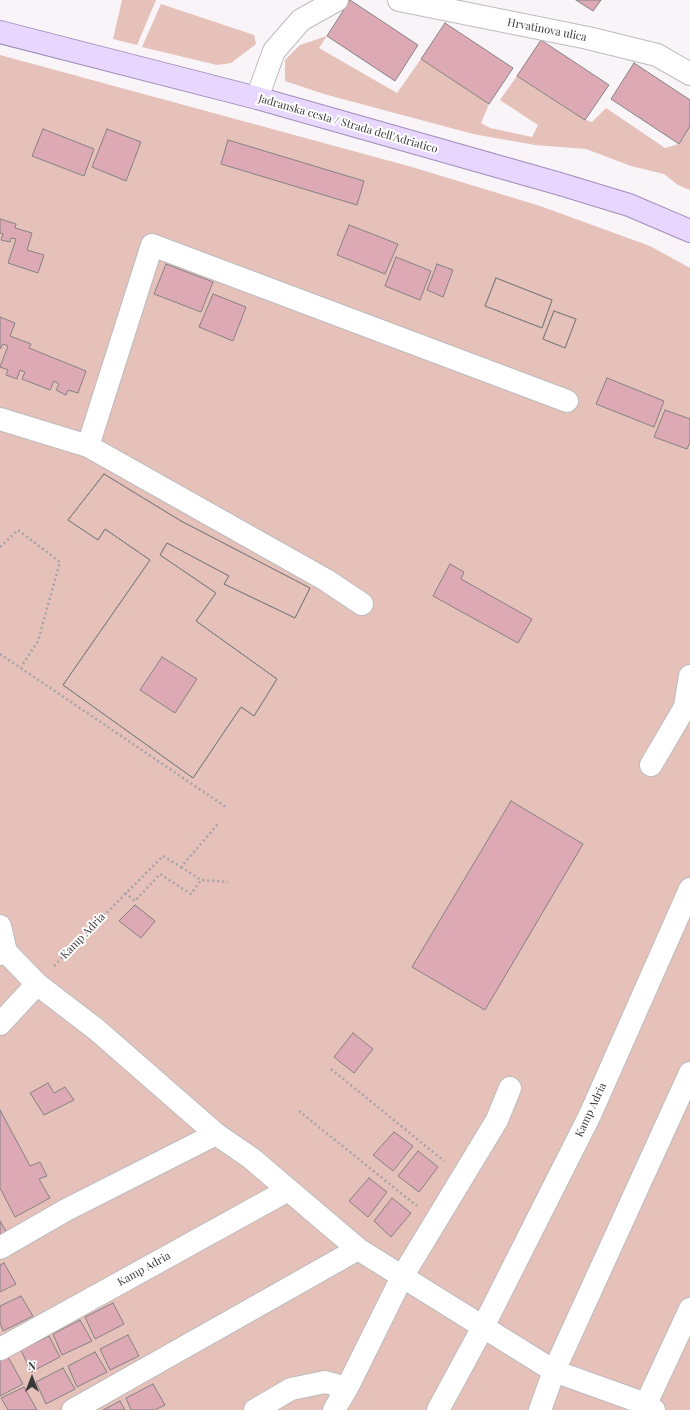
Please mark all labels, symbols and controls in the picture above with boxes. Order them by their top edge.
street label: Hrvatinova ulica [506,16,588,44]
street label: Jadranska cesta / Strada dell'Adriatico [257,92,439,156]
street label: Kamp Adria [58,910,108,962]
street label: Kamp Adria [573,1081,609,1139]
street label: Kamp Adria [115,1249,173,1289]
north arrow [12,1358,52,1398]
text: N [28,1358,36,1373]

